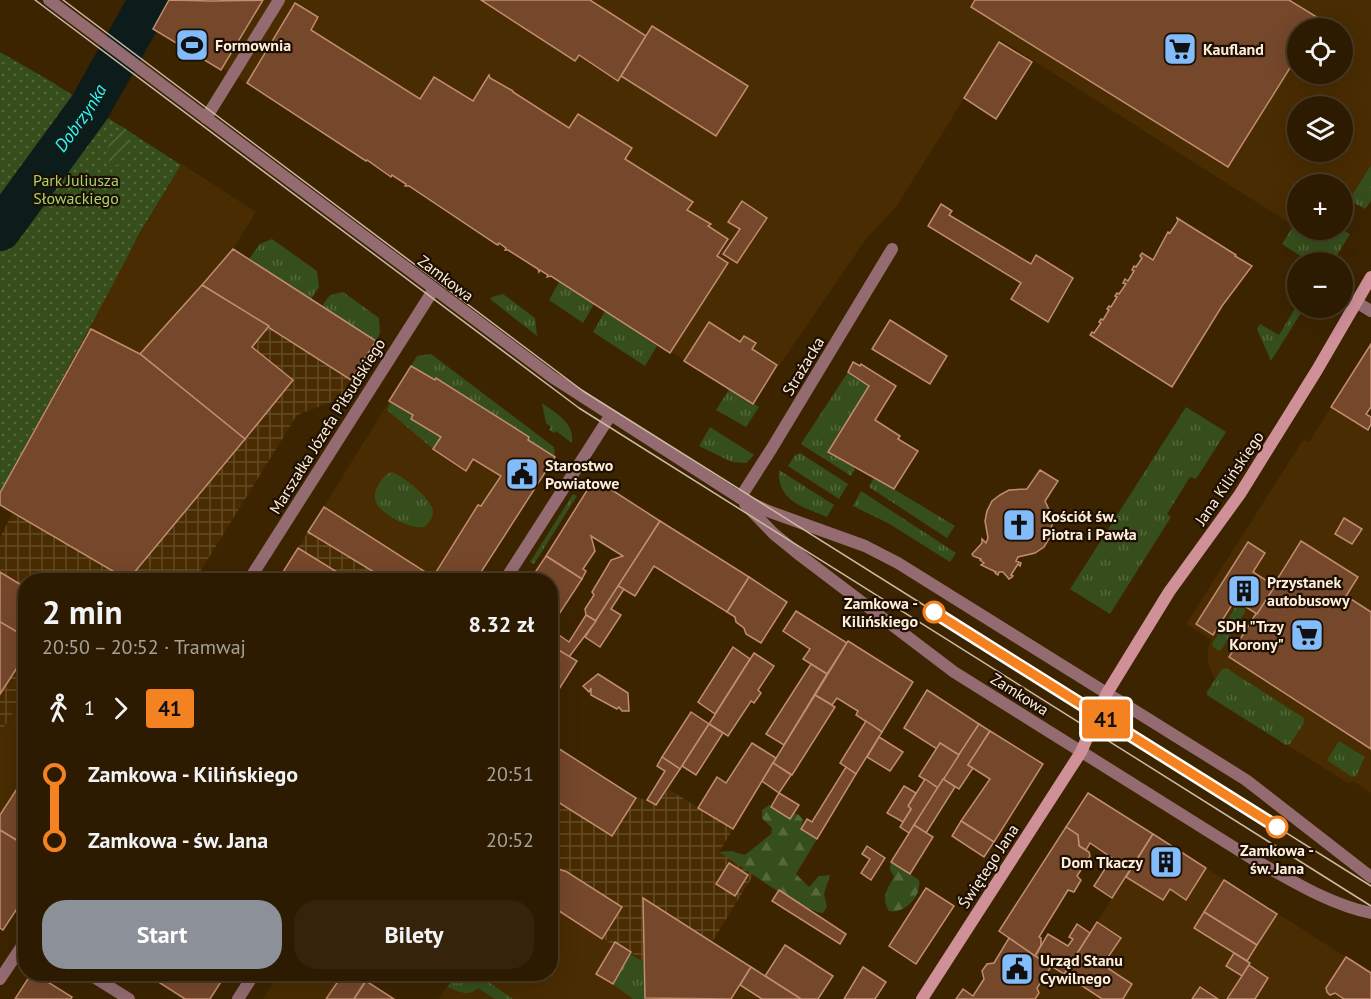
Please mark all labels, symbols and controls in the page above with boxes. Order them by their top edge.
map controls [1287,18,1353,318]
button: locate [1287,18,1353,84]
sports icon: Formownia [174,27,210,63]
supermarket icon: Kaufland [1162,31,1198,67]
place label: Formownia [215,35,291,55]
place label: Kaufland [1203,39,1264,59]
water label: Dobrzynka [49,80,111,156]
button: layers [1287,96,1353,162]
park label: Park Juliusza Słowackiego [33,170,119,208]
button: + [1287,174,1353,240]
street label: Zamkowa [414,250,478,306]
button: − [1287,252,1353,318]
street label: Strażacka [778,333,828,399]
street label: Marszałka Józefa Piłsudskiego [265,334,389,518]
street label: Jana Kilińskiego [1190,427,1268,530]
place label: Starostwo Powiatowe [545,455,619,493]
public building icon: Starostwo Powiatowe [504,456,540,492]
place label: Kościół św. Piotra i Pawła [1042,506,1137,544]
church icon: Kościół św. Piotra i Pawła [1001,507,1037,543]
place label: Przystanek autobusowy [1267,572,1350,610]
building icon: Przystanek autobusowy [1226,573,1262,609]
text: 2 min [42,590,123,633]
place label: Zamkowa - Kilińskiego [842,593,918,631]
marker: Zamkowa - Kilińskiego [923,601,945,623]
text: 8.32 zł [469,610,534,638]
place label: SDH "Trzy Korony" [1217,616,1284,654]
supermarket icon: SDH "Trzy Korony" [1289,617,1325,653]
text: 20:50 – 20:52 · Tramwaj [42,634,246,660]
street label: Zamkowa [987,668,1053,720]
icon: walk [42,692,75,725]
icon: forward [104,692,137,725]
text: 1 [84,695,95,721]
text: 41 [158,695,182,722]
line badge: 41 [1079,700,1133,738]
text: 41 [1094,706,1118,733]
text: Zamkowa - Kilińskiego [88,760,298,788]
text: 20:51 [486,761,534,787]
marker: Zamkowa - św. Jana [1266,816,1288,838]
street label: Świętego Jana [953,820,1023,912]
text: Zamkowa - św. Jana [88,826,268,854]
text: 20:52 [486,827,534,853]
place label: Zamkowa - św. Jana [1240,840,1314,878]
building icon: Dom Tkaczy [1148,844,1184,880]
place label: Dom Tkaczy [1061,852,1143,872]
button: Start [42,900,282,969]
button: Bilety [294,900,534,969]
place label: Urząd Stanu Cywilnego [1040,950,1123,988]
public building icon: Urząd Stanu Cywilnego [999,951,1035,987]

